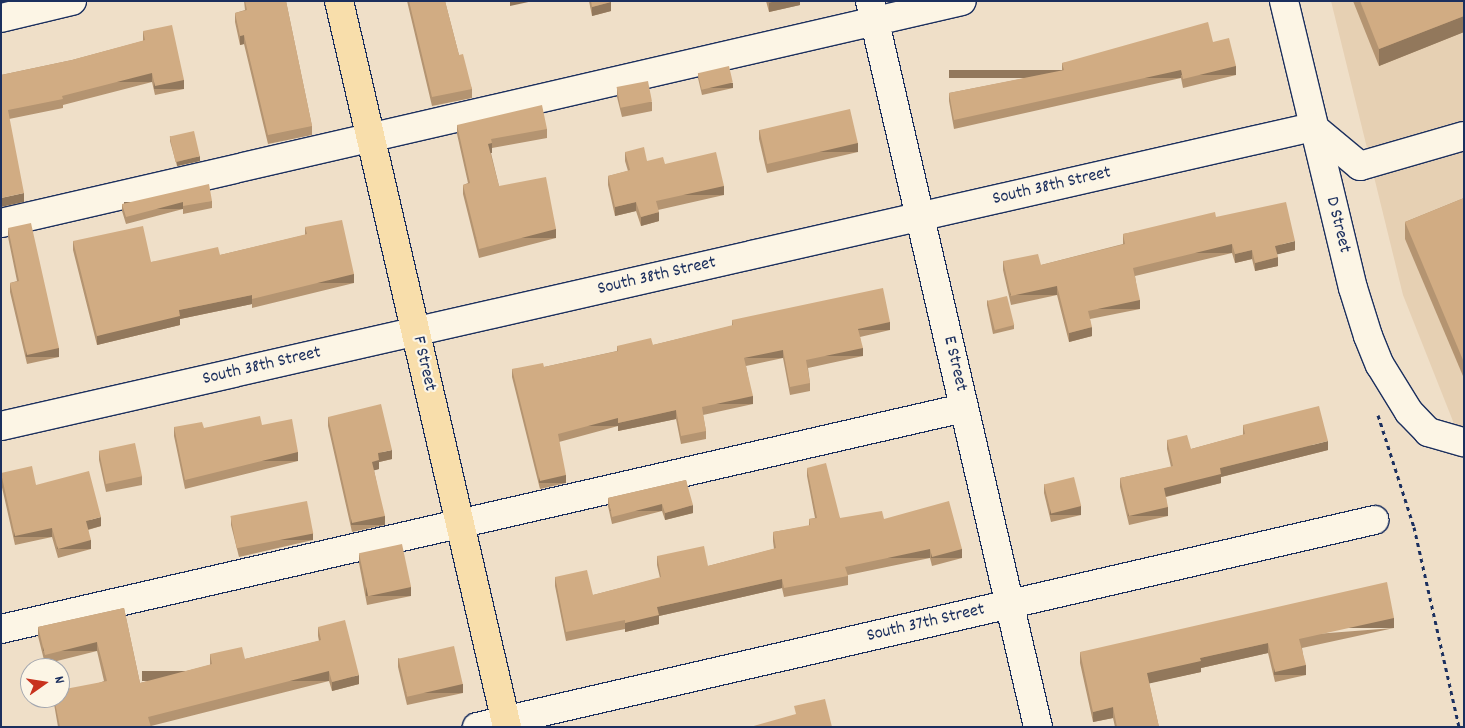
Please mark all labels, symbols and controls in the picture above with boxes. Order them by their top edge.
street label: South 38th Street [991,163,1113,211]
street label: D Street [1320,195,1354,255]
street label: South 38th Street [596,253,718,301]
street label: F Street [406,334,440,394]
street label: E Street [937,334,971,394]
street label: South 38th Street [201,343,323,391]
street label: South 37th Street [865,600,987,648]
north arrow [20,658,70,708]
text: N [48,674,69,685]

